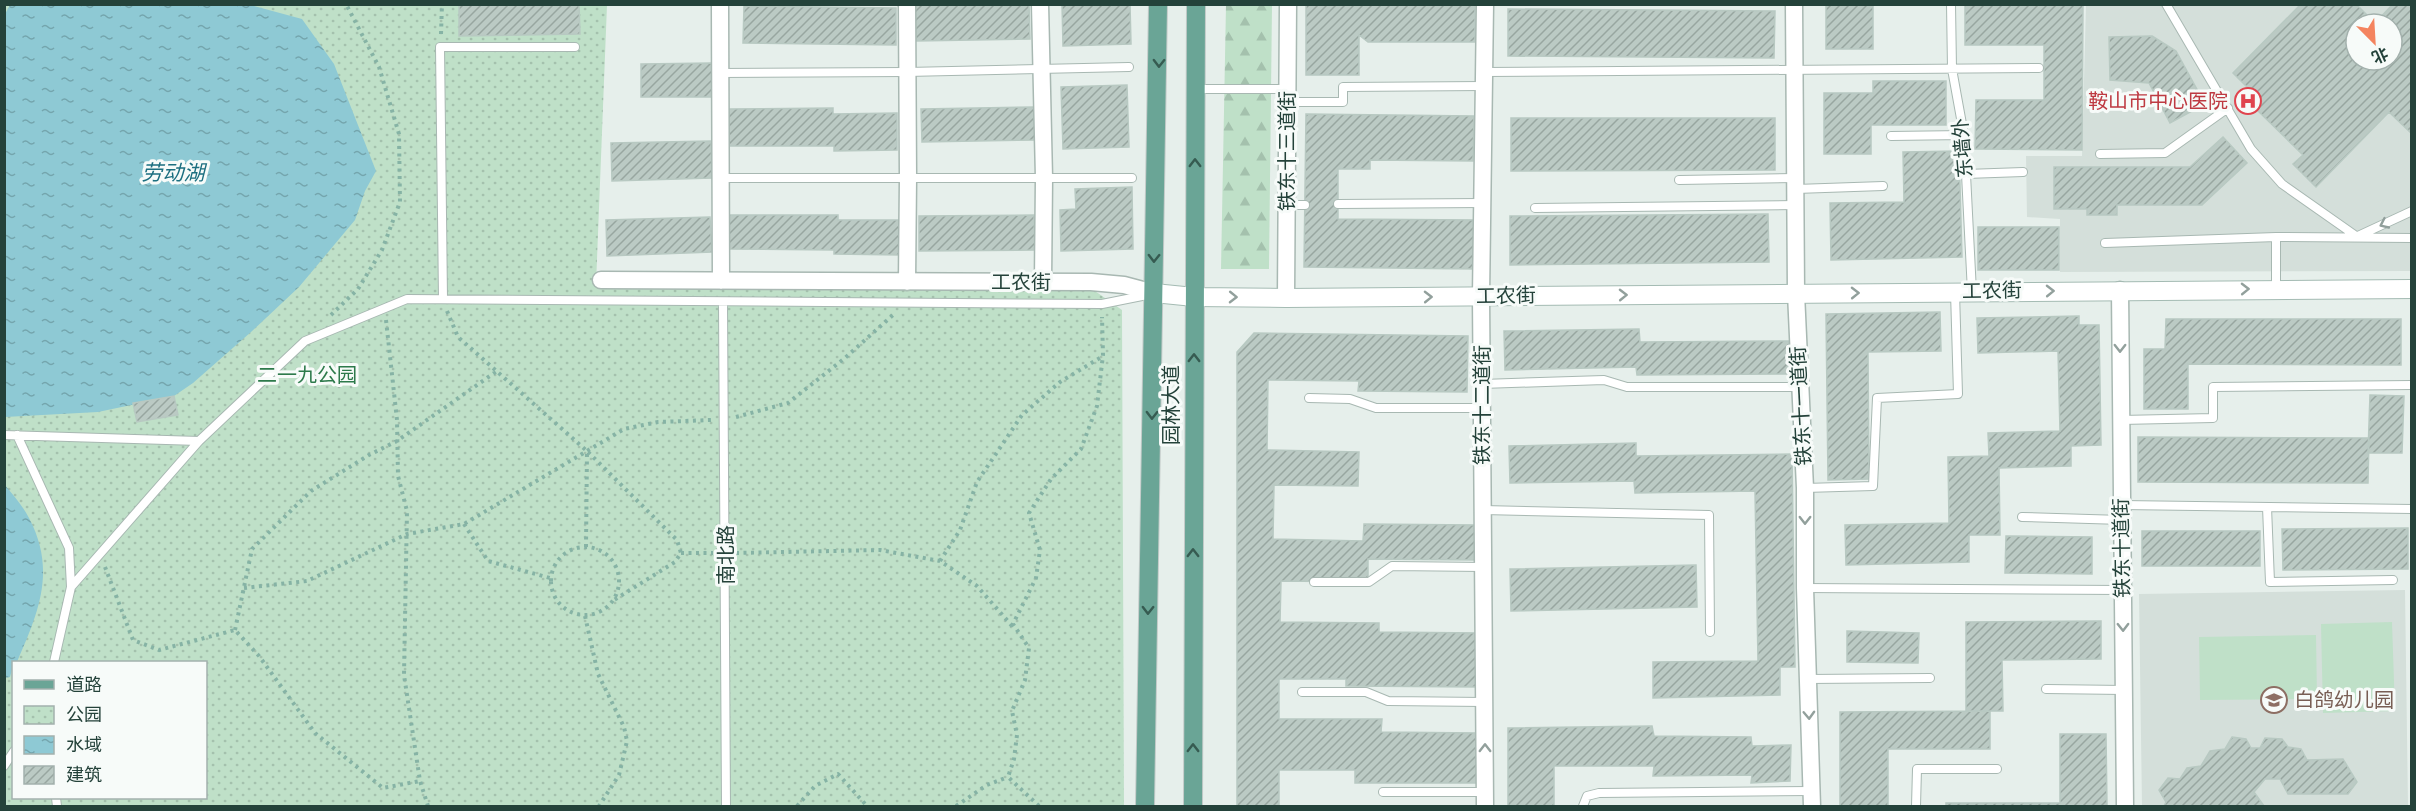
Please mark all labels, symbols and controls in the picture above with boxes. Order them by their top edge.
north arrow [2344,12,2404,72]
text: 北 [2369,43,2391,67]
one-way arrow [1153,58,1165,67]
hospital icon: 鞍山市中心医院 [2233,86,2263,116]
place label: 鞍山市中心医院 [2088,90,2228,113]
street label: 铁东十三道街 [1276,91,1299,211]
street label: 东墙外 [1949,117,1977,179]
one-way arrow [1189,159,1201,168]
water label: 劳动湖 [142,161,207,185]
one-way arrow [2379,216,2390,228]
one-way arrow [1148,253,1161,262]
street label: 工农街 [991,271,1051,294]
street label: 工农街 [1962,279,2022,303]
one-way arrow [2240,283,2249,295]
street label: 工农街 [1476,284,1536,308]
one-way arrow [2045,285,2054,297]
one-way arrow [1850,287,1859,299]
one-way arrow [1618,289,1627,301]
one-way arrow [1228,291,1237,304]
one-way arrow [1423,291,1432,303]
one-way arrow [2114,344,2126,353]
street label: 铁东十二道街 [1471,345,1494,465]
street label: 铁东十一道街 [1786,345,1816,467]
one-way arrow [1188,354,1200,363]
park label: 二一九公园 [257,364,357,387]
street label: 园林大道 [1160,365,1183,445]
one-way arrow [1145,410,1158,419]
street label: 铁东十道街 [2110,498,2134,598]
one-way arrow [1799,515,1811,524]
street label: 南北路 [715,525,738,585]
one-way arrow [1187,549,1199,558]
one-way arrow [1142,605,1154,614]
one-way arrow [2117,623,2129,632]
legend [12,661,207,799]
text: 道路 [66,674,102,696]
school or university icon: 白鸽幼儿园 [2259,685,2289,715]
place label: 白鸽幼儿园 [2294,689,2394,712]
text: 公园 [66,704,102,726]
one-way arrow [1803,710,1816,719]
text: 水域 [66,734,102,756]
one-way arrow [1187,744,1199,753]
one-way arrow [1479,744,1491,753]
text: 建筑 [66,764,102,786]

